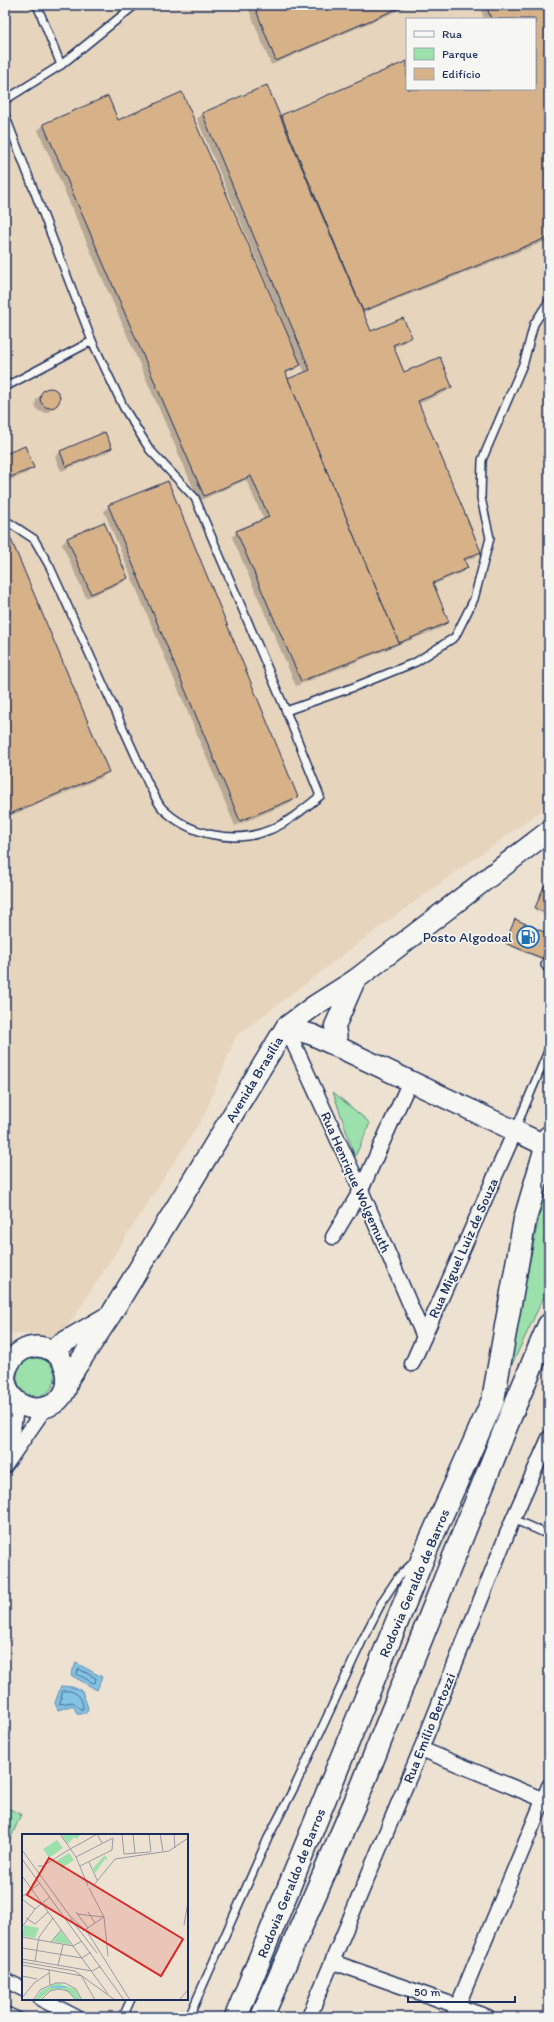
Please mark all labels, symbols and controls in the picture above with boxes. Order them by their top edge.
legend [406,18,536,90]
text: Rua [442,27,462,41]
text: Parque [442,47,478,61]
text: Edifício [442,67,481,81]
fuel station icon: Posto Algodoal [515,924,541,950]
place label: Posto Algodoal [423,929,512,946]
street label: Avenida Brasília [222,1032,287,1125]
street label: Rua Henrique Wolgemuth [317,1109,394,1255]
street label: Rua Miguel Luiz de Souza [425,1176,502,1321]
street label: Rodovia Geraldo de Barros [375,1506,454,1660]
street label: Rua Emílio Bertozzi [400,1671,459,1786]
street label: Rodovia Geraldo de Barros [254,1806,329,1960]
inset map [22,1834,188,2000]
scale bar [408,1978,515,2004]
text: 50 m [414,1985,440,1999]

